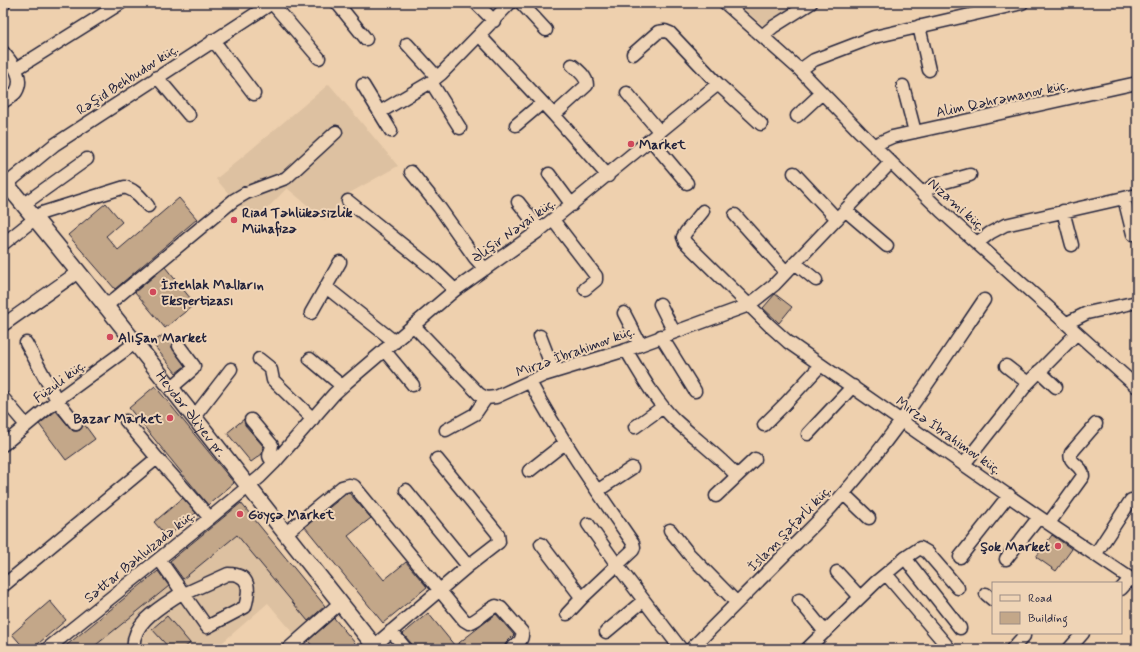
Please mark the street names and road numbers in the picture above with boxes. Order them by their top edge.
street label: Rəşid Behbudov küç. [73,40,182,120]
street label: Alim Qəhrəmanov küç. [934,76,1070,122]
street label: Nizami küç. [924,174,989,235]
street label: Əlişir Nəvai küç. [468,194,559,267]
street label: Mirzə İbrahimov küç. [514,322,637,382]
street label: Füzuli küç. [30,356,89,407]
street label: Heydər Əliyev pr. [151,368,230,461]
street label: Mirzə İbrahimov küç. [892,393,1005,479]
street label: İslam Şəfərli küç. [744,482,835,576]
street label: Səttar Bəhlulzadə küç. [80,506,199,607]

